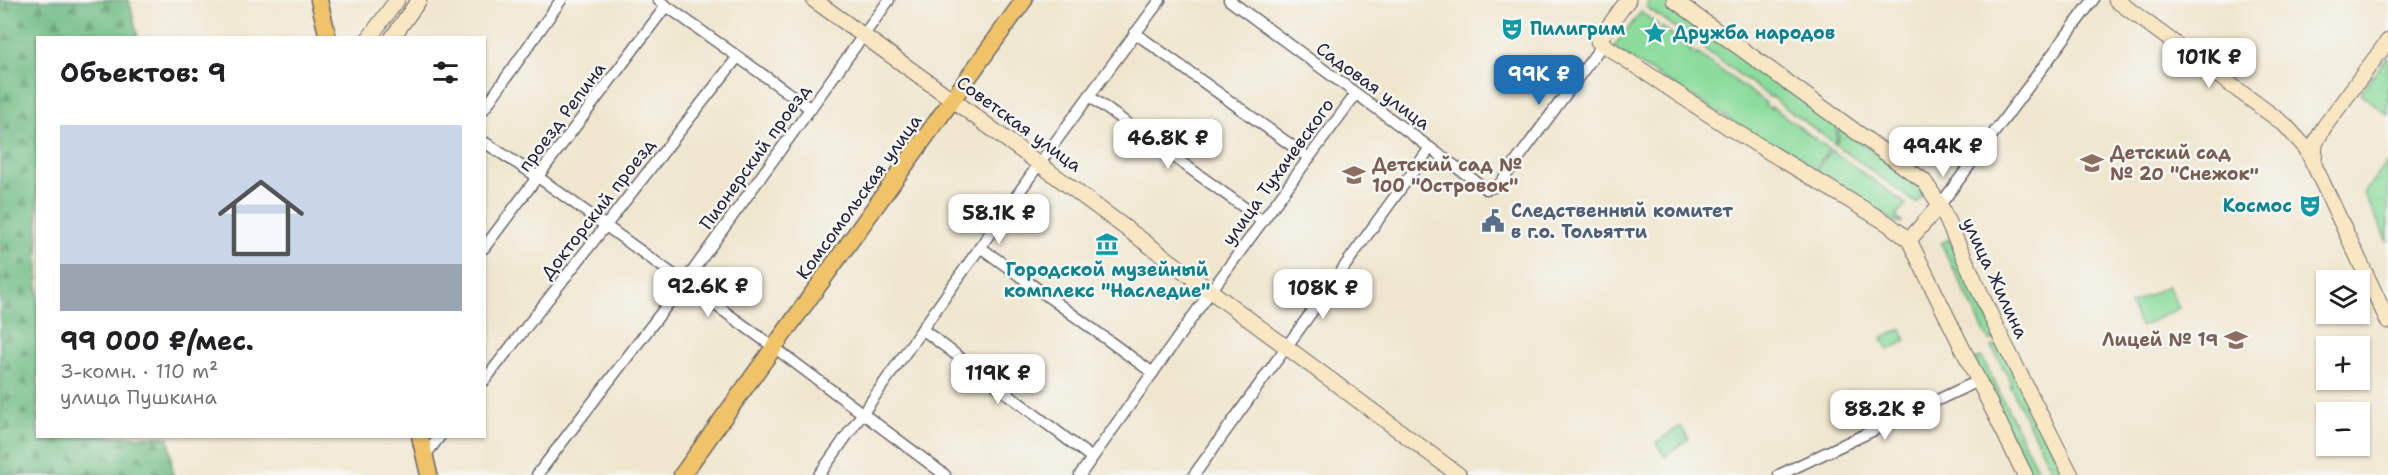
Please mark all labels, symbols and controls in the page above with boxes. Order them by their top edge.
theatre icon: Пилигрим [1499,16,1525,42]
place label: Пилигрим [1530,17,1625,41]
place icon: Дружба народов [1642,20,1668,46]
place label: Дружба народов [1673,21,1835,45]
street label: Садовая улица [1311,37,1435,135]
pin: 101K ₽ [2160,38,2258,89]
text: 101K ₽ [2176,44,2242,70]
text: Объектов: 9 [60,55,226,90]
pin: 99K ₽ [1497,55,1581,106]
icon: filters [429,56,462,89]
street label: проезд Репина [513,57,611,177]
text: 99K ₽ [1508,61,1570,87]
street label: Советская улица [952,71,1086,177]
street label: Пионерский проезд [694,79,816,235]
street label: улица Тухачевского [1216,94,1340,250]
street label: Комсомольская улица [791,110,927,284]
pin: 46.8K ₽ [1113,119,1223,170]
text: 46.8K ₽ [1127,125,1209,151]
pin: 49.4K ₽ [1888,127,1998,178]
street label: Докторский проезд [535,133,661,284]
text: 49.4K ₽ [1903,133,1983,159]
place label: Детский сад № 20 "Снежок" [2110,141,2259,186]
school or university icon: Детский сад № 20 "Снежок" [2079,150,2105,176]
place label: Детский сад № 100 "Островок" [1372,153,1522,198]
school or university icon: Детский сад № 100 "Островок" [1341,162,1367,188]
icon: home [207,164,315,272]
theatre icon: Космос [2297,193,2323,219]
pin: 58.1K ₽ [944,194,1054,245]
place label: Космос [2223,194,2292,218]
place label: Следственный комитет в г.о. Тольятти [1511,199,1733,244]
text: 58.1K ₽ [962,200,1036,226]
public building icon: Следственный комитет в г.о. Тольятти [1480,208,1506,234]
street label: улица Жилина [1956,214,2034,342]
museum icon: Городской музейный комплекс "Наследие" [1094,231,1120,257]
place label: Городской музейный комплекс "Наследие" [1004,258,1210,303]
pin: 92.6K ₽ [653,267,763,318]
pin: 108K ₽ [1274,269,1372,320]
map controls [2316,270,2370,456]
button: layers [2316,270,2370,324]
text: 92.6K ₽ [667,273,749,299]
text: 108K ₽ [1288,275,1358,301]
text: 99 000 ₽/мес. [60,323,254,358]
school or university icon: Лицей № 19 [2223,327,2249,353]
place label: Лицей № 19 [2102,328,2218,352]
button: + [2316,336,2370,390]
pin: 119K ₽ [949,354,1047,405]
text: 3-комн. · 110 m² [60,358,218,384]
text: 119K ₽ [965,360,1031,386]
text: улица Пушкина [60,384,217,410]
pin: 88.2K ₽ [1830,390,1940,441]
text: 88.2K ₽ [1844,396,1926,422]
button: − [2316,402,2370,456]

